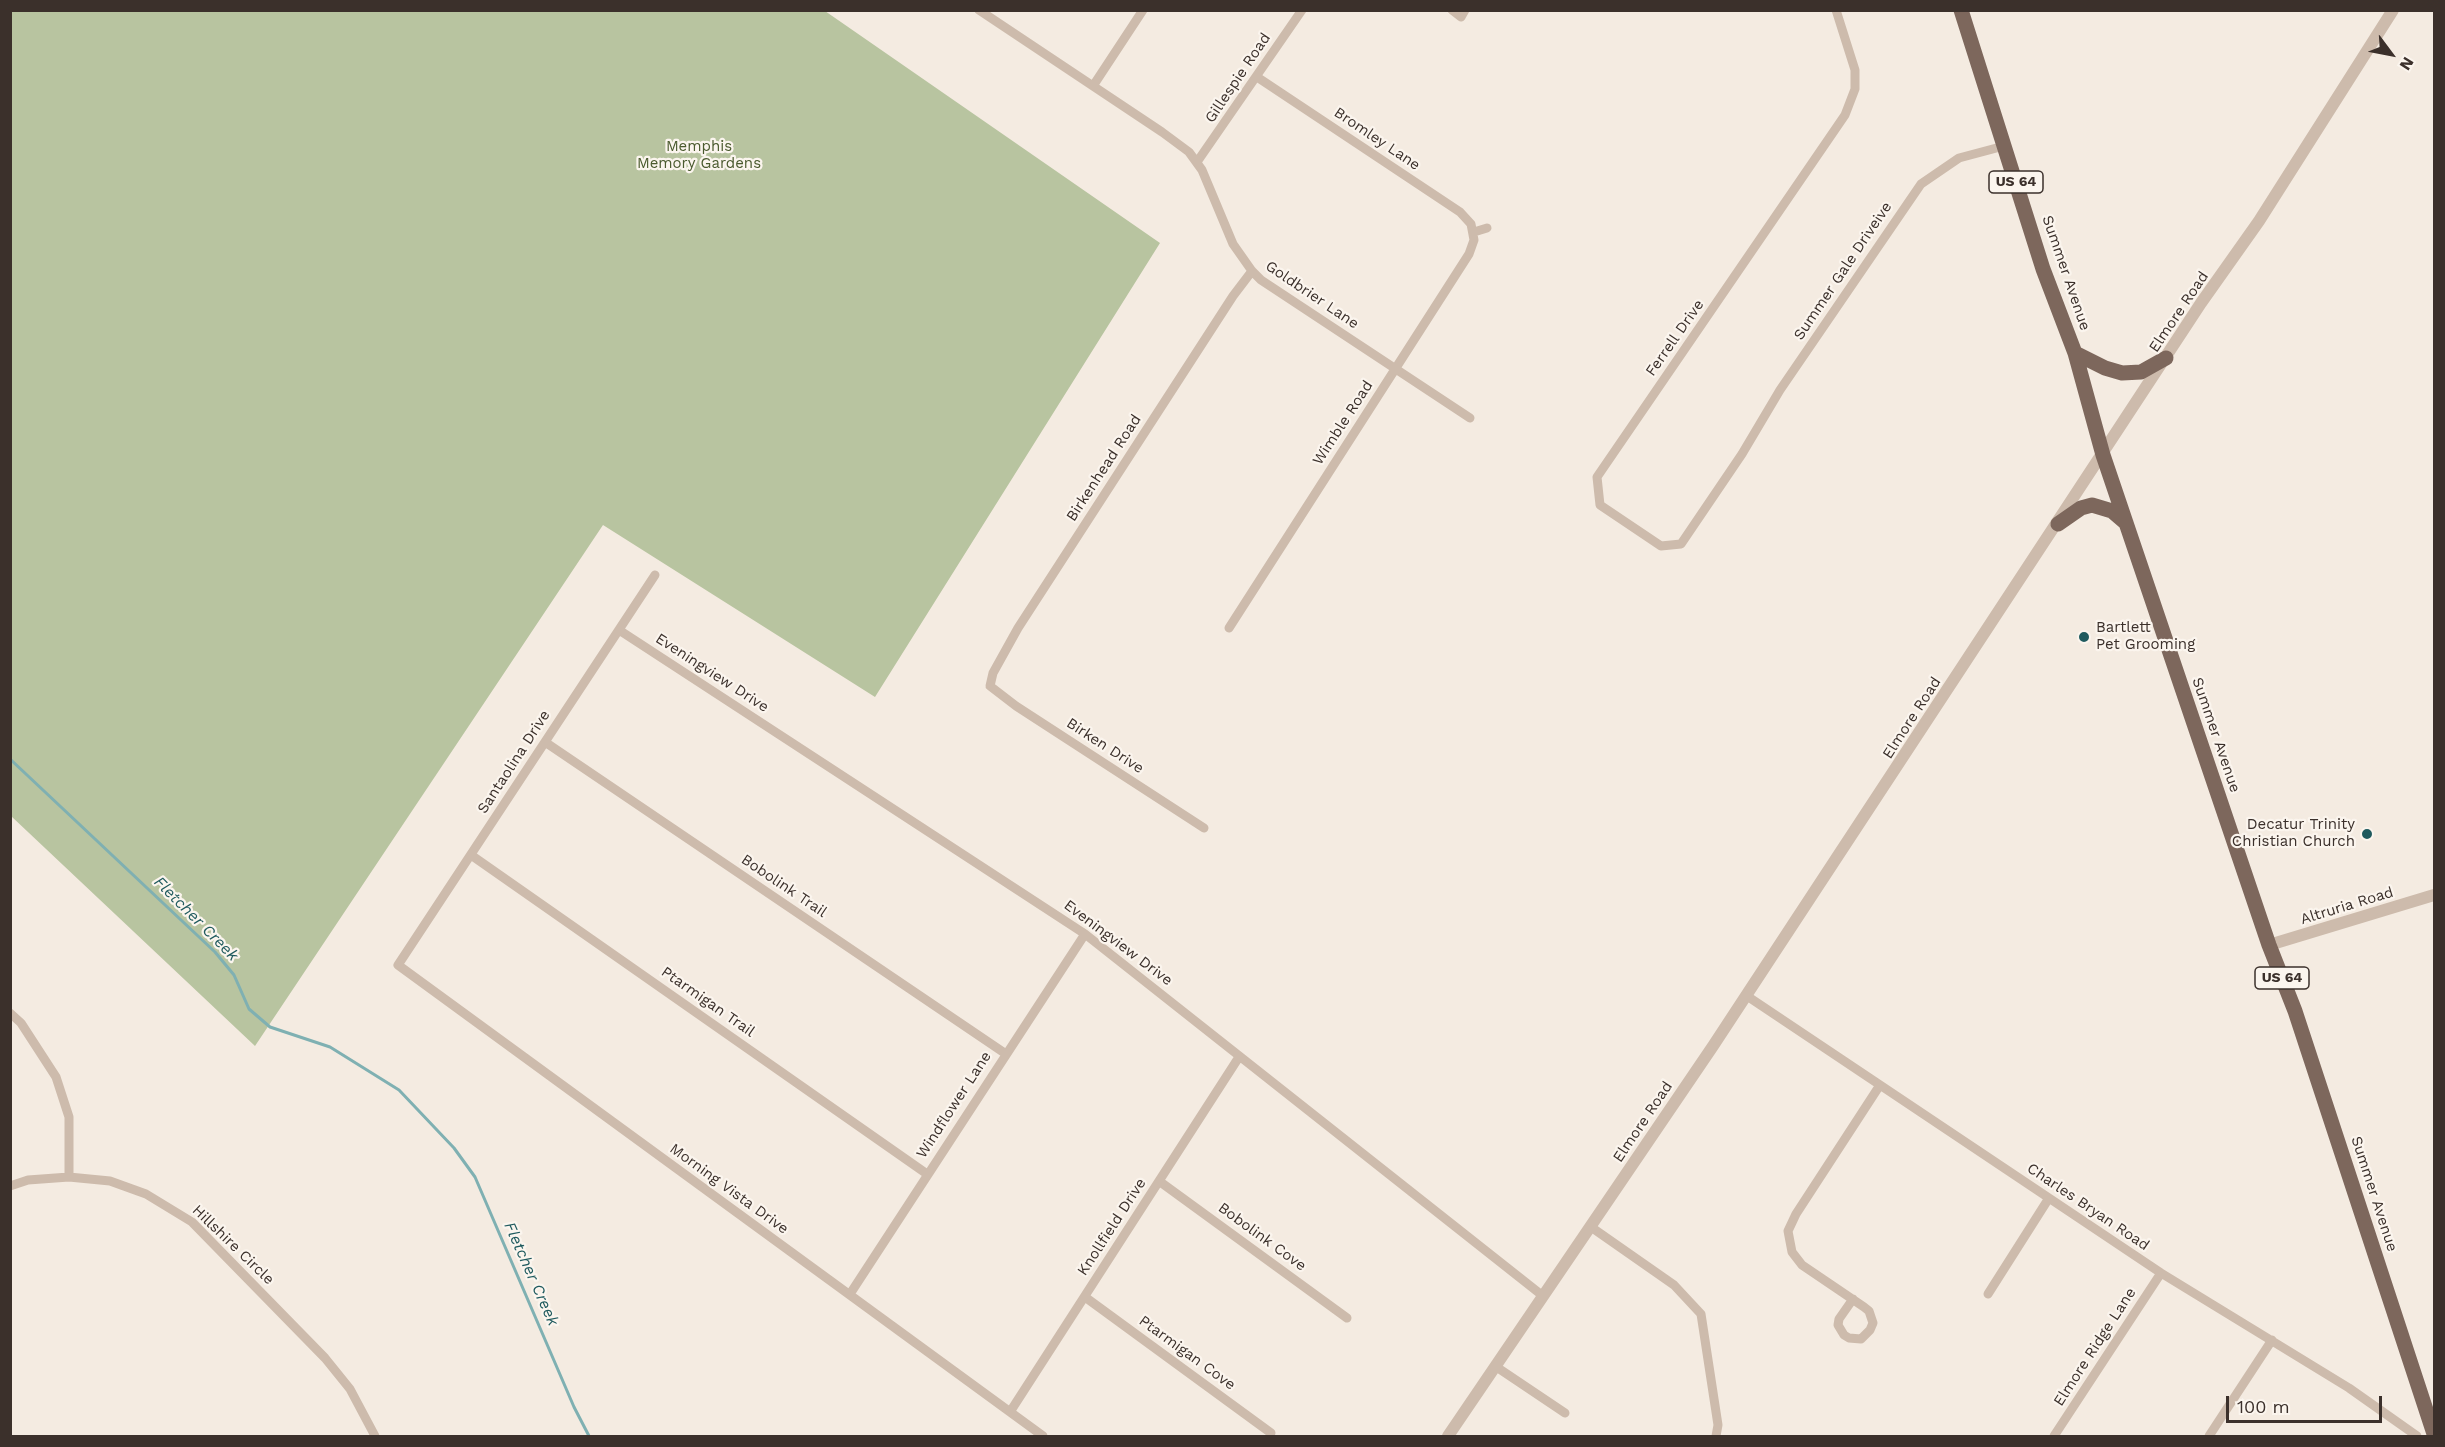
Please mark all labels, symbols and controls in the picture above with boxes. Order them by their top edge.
north arrow [2361,24,2421,84]
street label: Gillespie Road [1201,30,1275,126]
text: N [2395,54,2418,74]
street label: Bromley Lane [1330,104,1424,174]
park label: Memphis Memory Gardens [637,138,761,173]
road number: US 64 [1989,171,2043,193]
street label: Summer Gale Driveive [1790,199,1896,343]
street label: Summer Avenue [2038,213,2094,333]
street label: Goldbrier Lane [1262,257,1362,333]
street label: Elmore Road [2145,268,2213,356]
street label: Ferrell Drive [1642,296,1708,380]
street label: Wimble Road [1309,377,1377,469]
street label: Birkenhead Road [1063,411,1145,525]
place label: Bartlett Pet Grooming [2096,619,2195,654]
street label: Eveningview Drive [652,630,772,716]
marker: Bartlett Pet Grooming [2077,630,2091,644]
street label: Elmore Road [1879,674,1945,762]
street label: Summer Avenue [2188,675,2244,795]
street label: Santaolina Drive [474,707,554,817]
street label: Birken Drive [1063,714,1147,778]
place label: Decatur Trinity Christian Church [2232,816,2355,851]
marker: Decatur Trinity Christian Church [2360,827,2374,841]
street label: Bobolink Trail [738,851,830,921]
water label: Fletcher Creek [150,873,242,965]
street label: Altruria Road [2298,883,2396,929]
street label: Eveningview Drive [1060,896,1176,990]
street label: Ptarmigan Trail [658,963,758,1041]
road number: US 64 [2255,967,2309,989]
street label: Windflower Lane [913,1048,995,1162]
street label: Elmore Road [1609,1078,1677,1166]
street label: Summer Avenue [2347,1134,2401,1254]
street label: Morning Vista Drive [666,1140,792,1238]
street label: Charles Bryan Road [2024,1159,2152,1255]
street label: Knollfield Drive [1074,1175,1150,1279]
street label: Bobolink Cove [1214,1199,1310,1275]
street label: Hillshire Circle [188,1201,278,1289]
water label: Fletcher Creek [499,1219,563,1329]
street label: Elmore Ridge Lane [2050,1284,2140,1410]
street label: Ptarmigan Cove [1135,1312,1239,1394]
scale bar [2229,1384,2385,1422]
text: 100 m [2237,1396,2290,1417]

